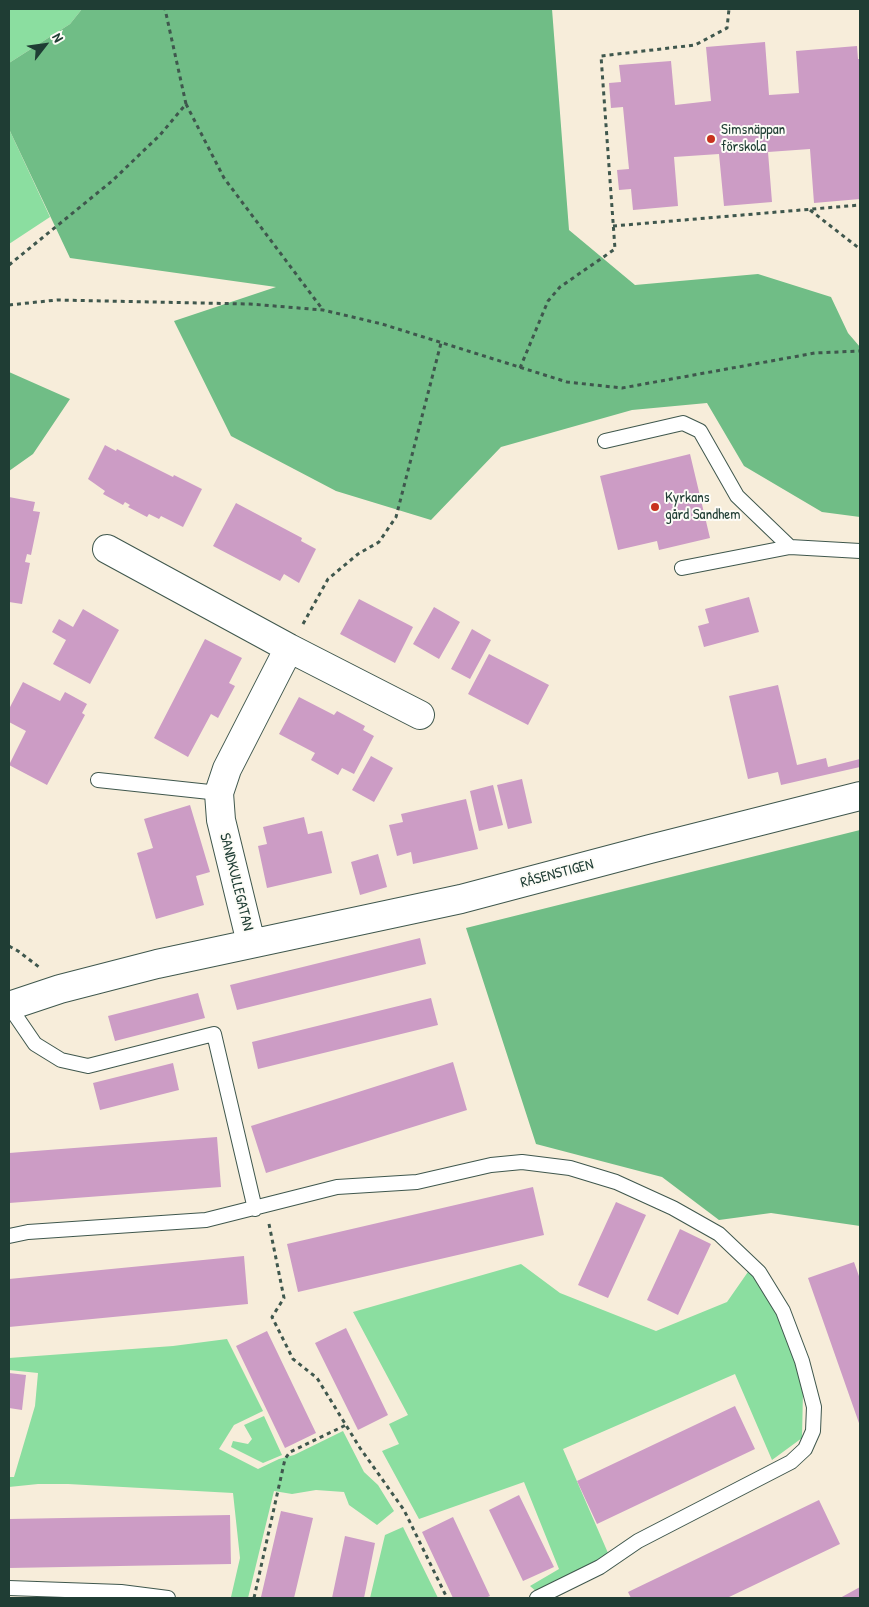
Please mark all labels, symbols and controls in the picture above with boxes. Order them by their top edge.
north arrow [20,20,70,70]
text: N [48,29,69,45]
place label: Simsnäppan förskola [721,121,785,156]
marker: Simsnäppan förskola [705,133,717,145]
place label: Kyrkans gård Sandhem [665,489,740,524]
marker: Kyrkans gård Sandhem [649,501,661,513]
street label: SANDKULLEGATAN [215,831,257,933]
street label: RÅSENSTIGEN [519,856,595,892]

